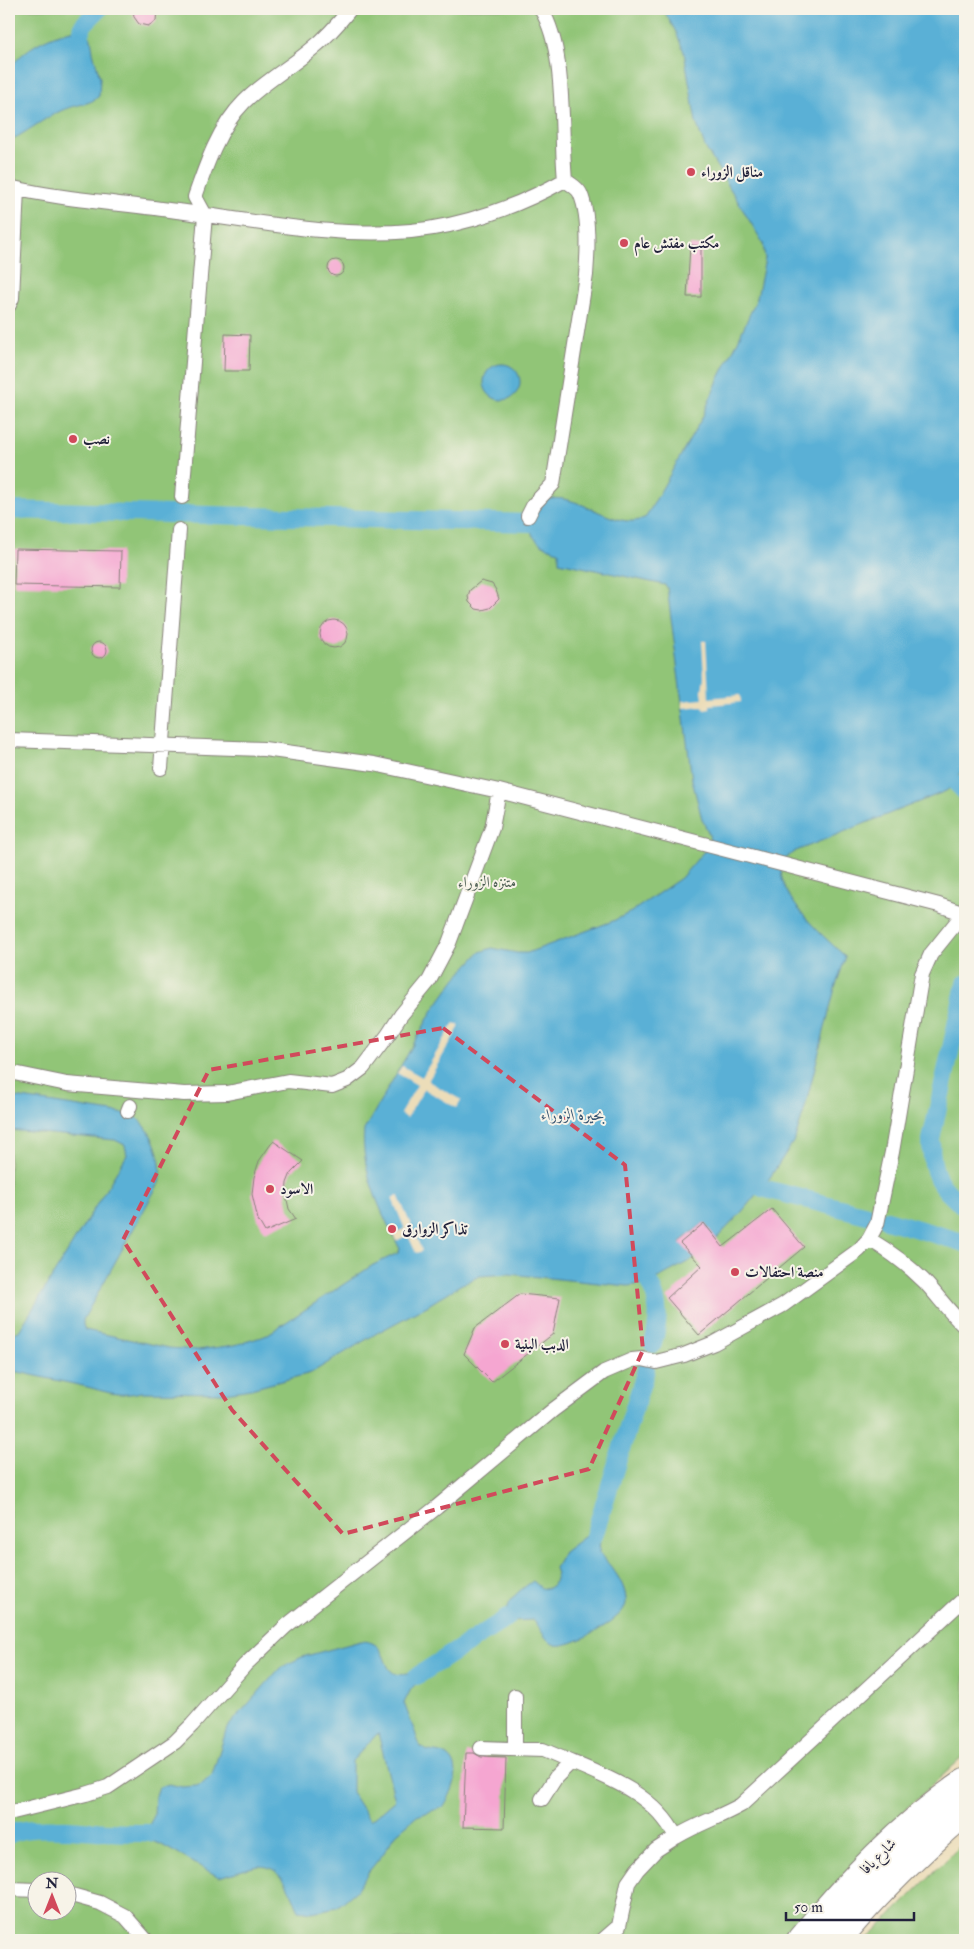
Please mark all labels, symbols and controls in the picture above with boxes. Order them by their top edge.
place label: مناقل الزوراء [701,163,763,183]
marker: مناقل الزوراء [685,166,697,178]
place label: مكتب مفتش عام [634,234,719,256]
marker: مكتب مفتش عام [618,237,630,249]
place label: نصب [83,430,110,449]
marker: نصب [67,433,79,445]
park label: متنزه الزوراء [458,873,516,892]
water label: بحيرة الزوراء [541,1105,605,1125]
place label: الاسود [280,1180,313,1199]
marker: الاسود [264,1183,276,1195]
place label: تذاكر الزوارق [402,1220,469,1239]
marker: تذاكر الزوارق [386,1223,398,1235]
place label: منصة احتفالات [745,1263,824,1282]
marker: منصة احتفالات [729,1266,741,1278]
place label: الدبب البنية [515,1335,569,1354]
marker: الدبب البنية [499,1338,511,1350]
street label: شارع يافا [856,1834,903,1881]
north arrow [28,1872,78,1922]
text: N [45,1875,59,1892]
scale bar [786,1889,914,1921]
text: 50 m [794,1898,823,1917]

